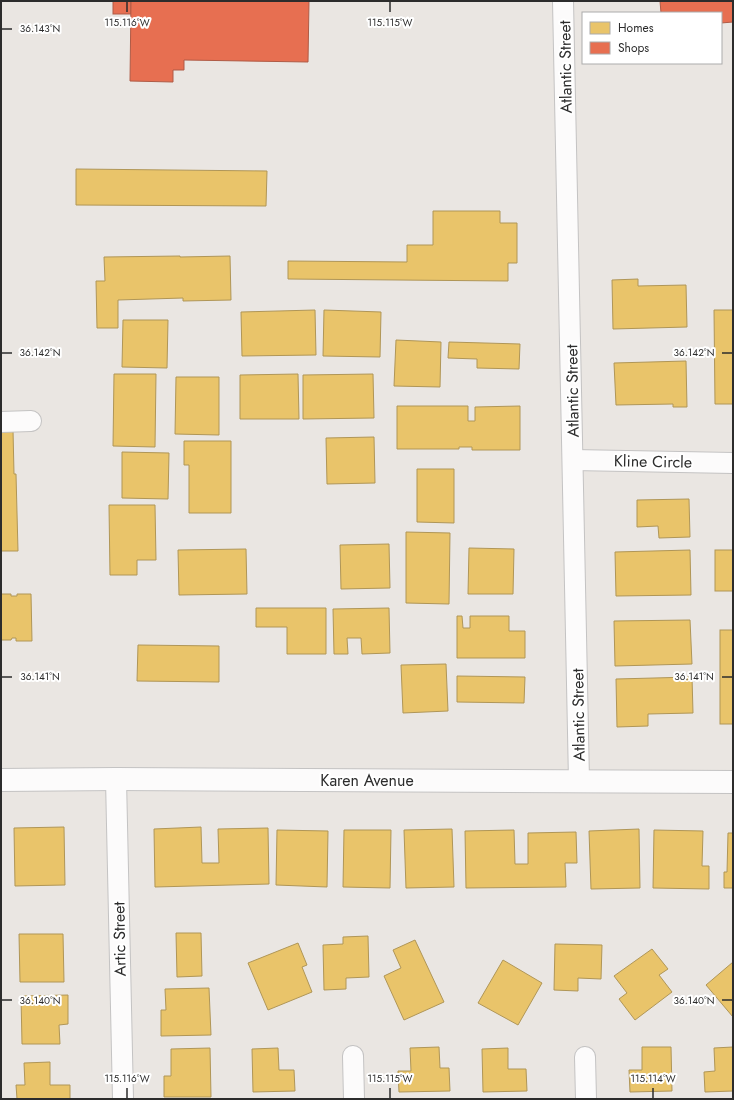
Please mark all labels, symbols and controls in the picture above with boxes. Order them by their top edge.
legend [582,12,722,64]
text: 115.116°W [104,15,150,30]
text: 115.115°W [368,15,413,30]
text: Homes [618,19,654,37]
street label: Atlantic Street [553,20,578,114]
text: 36.143°N [20,21,60,36]
text: Shops [618,39,649,57]
street label: Atlantic Street [560,344,585,438]
text: 36.142°N [20,345,60,360]
text: 36.142°N [674,345,714,360]
street label: Kline Circle [614,449,692,474]
street label: Atlantic Street [566,668,591,762]
text: 36.141°N [20,669,60,684]
text: 36.141°N [674,669,714,684]
street label: Karen Avenue [320,769,414,792]
street label: Artic Street [107,901,132,977]
text: 36.140°N [19,993,61,1008]
text: 36.140°N [673,993,715,1008]
text: 115.116°W [104,1071,150,1086]
text: 115.115°W [368,1071,413,1086]
text: 115.114°W [630,1071,676,1086]

